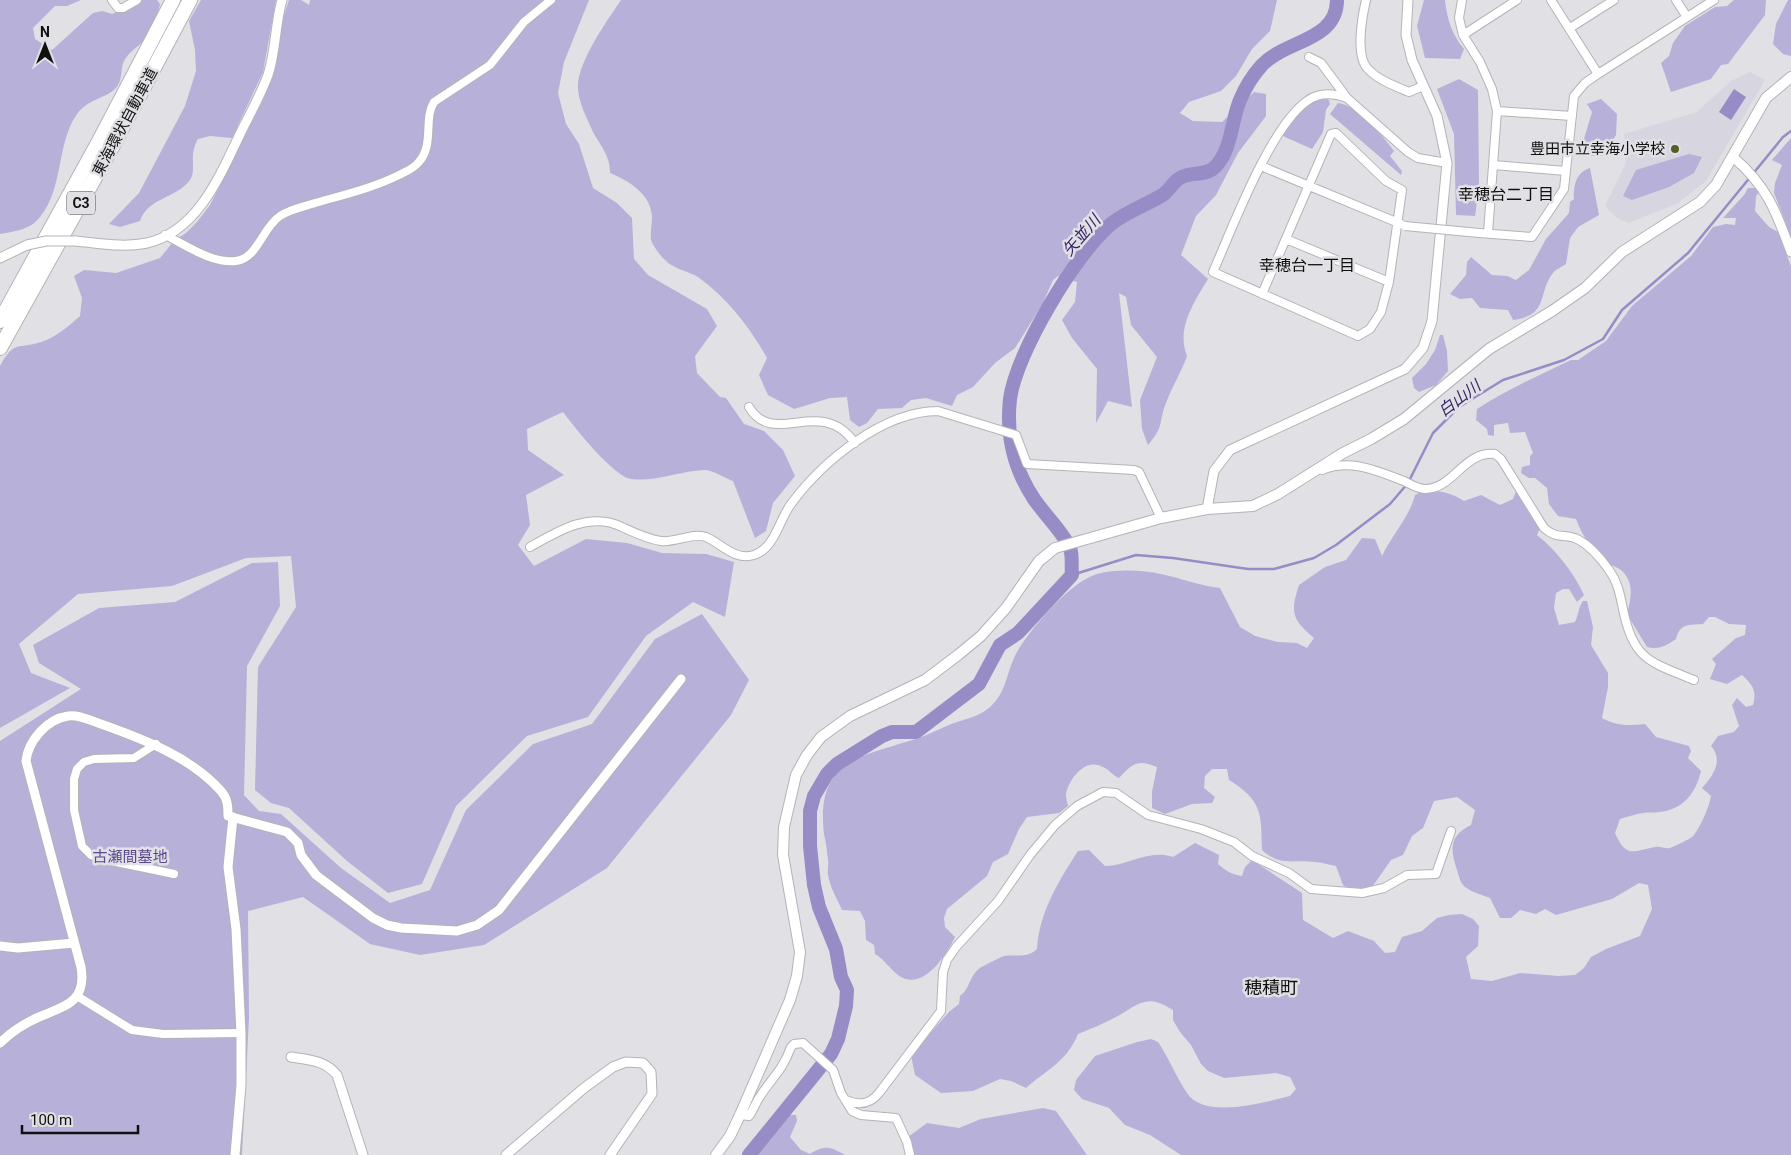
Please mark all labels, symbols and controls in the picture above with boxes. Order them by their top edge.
north arrow [20,20,70,70]
text: N [40,24,50,40]
street label: 東海環状自動車道 [89,65,161,179]
place label: 豊田市立幸海小学校 [1530,140,1665,158]
marker: 豊田市立幸海小学校 [1669,143,1681,155]
district label: 幸穂台二丁目 [1458,185,1554,204]
road number: C3 [67,192,95,214]
water label: 矢並川 [1058,209,1106,260]
district label: 幸穂台一丁目 [1259,256,1355,275]
water label: 白山川 [1434,375,1486,420]
park label: 古瀬間墓地 [92,848,168,866]
district label: 穂積町 [1244,977,1298,998]
scale bar [22,1102,139,1134]
text: 100 m [30,1111,72,1129]

